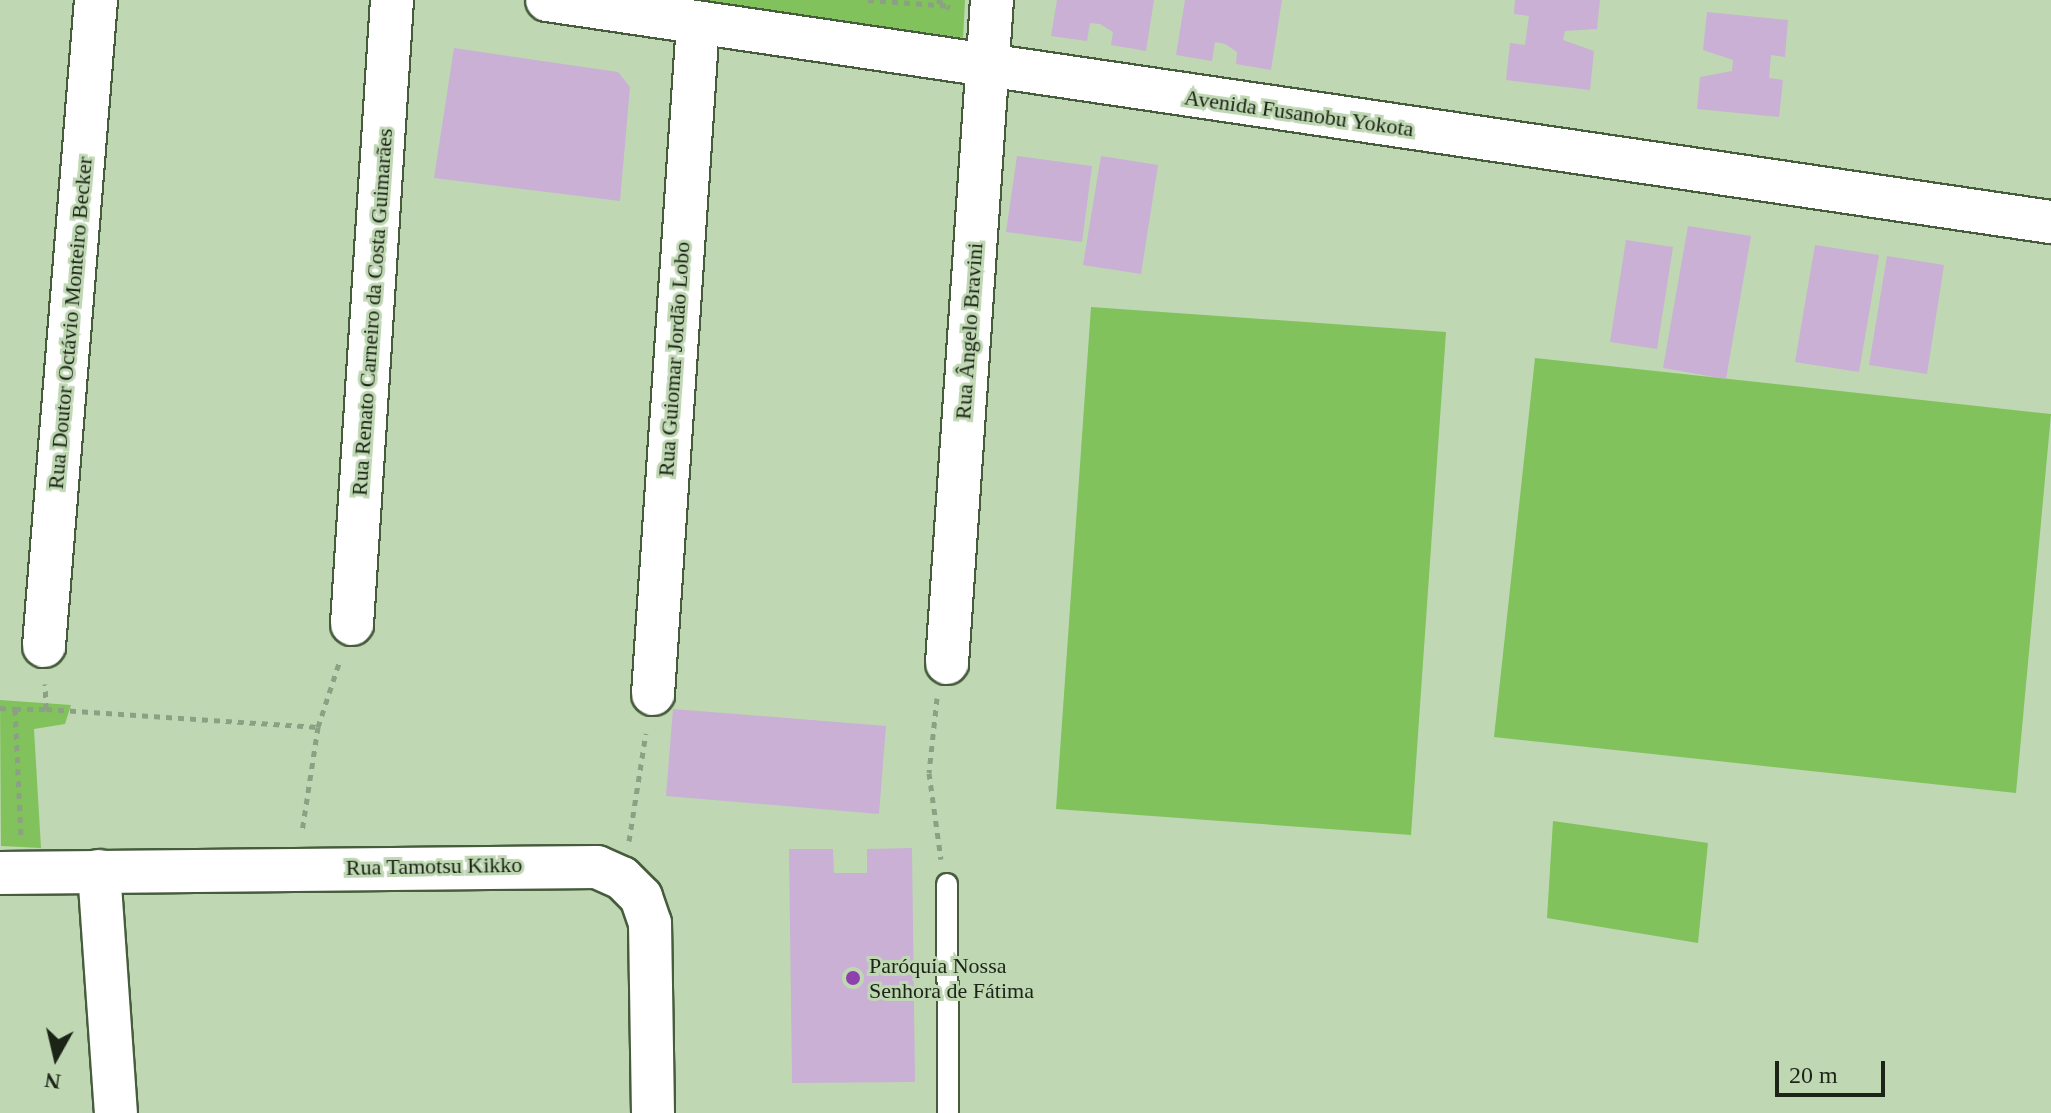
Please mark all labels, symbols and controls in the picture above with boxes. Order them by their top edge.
street label: Avenida Fusanobu Yokota [1182,84,1416,142]
street label: Rua Renato Carneiro da Costa Guimarães [346,127,398,497]
street label: Rua Doutor Octávio Monteiro Becker [42,156,98,490]
street label: Rua Guiomar Jordão Lobo [653,241,695,477]
street label: Rua Ângelo Bravini [950,242,988,420]
street label: Rua Tamotsu Kikko [345,851,523,881]
place label: Paróquia Nossa Senhora de Fátima [869,952,1034,1004]
marker: Paróquia Nossa Senhora de Fátima [844,969,862,987]
north arrow [16,1017,96,1097]
scale bar [1779,1045,1889,1095]
text: 20 m [1789,1062,1838,1088]
text: N [43,1068,62,1095]

